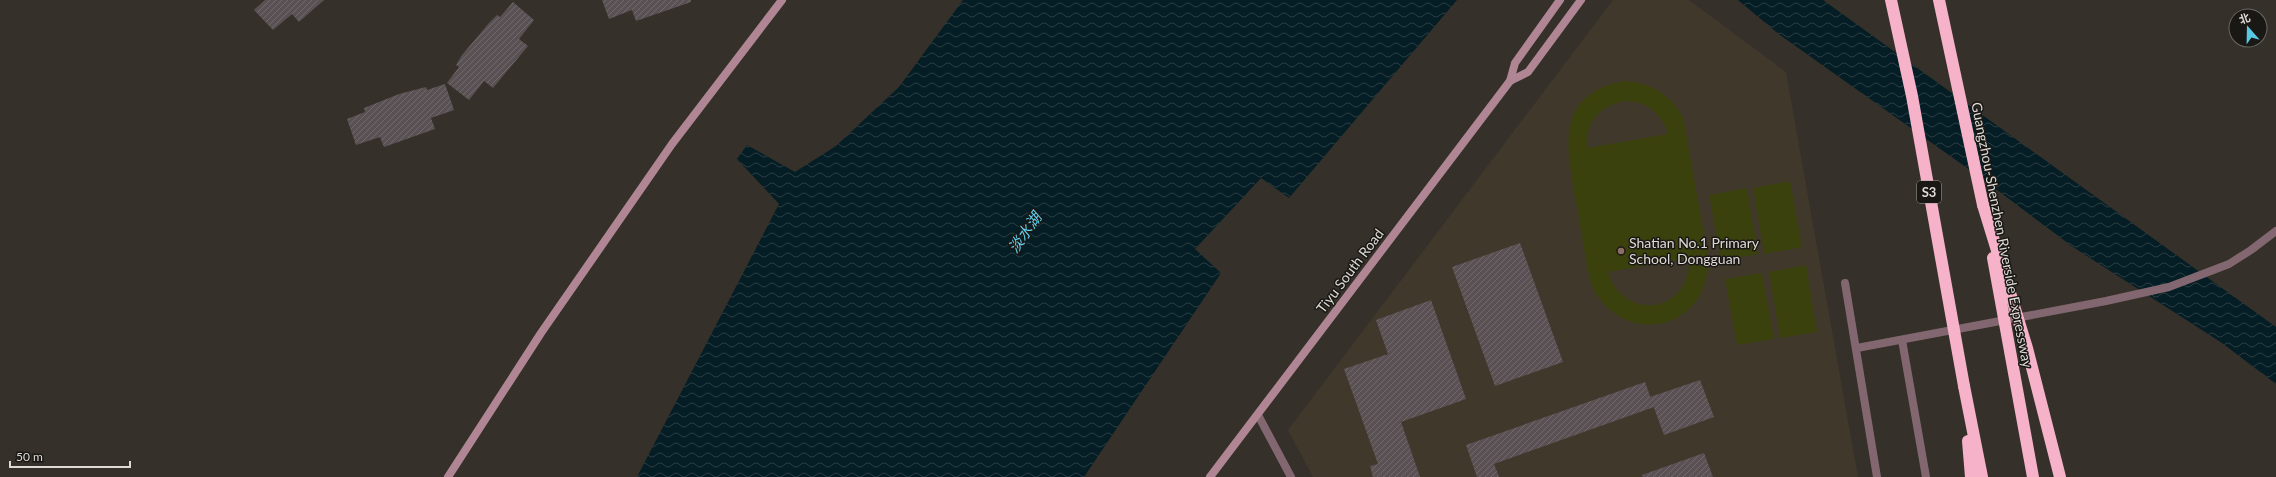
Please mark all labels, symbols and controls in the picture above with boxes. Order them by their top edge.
north arrow [2228,8,2268,48]
text: 北 [2237,10,2252,26]
street label: Guangzhou-Shenzhen Riverside Expressway [1968,101,2037,370]
road number: S3 [1917,181,1941,203]
water label: 淡水湖 [1004,207,1046,256]
street label: Tiyu South Road [1312,225,1387,316]
place label: Shatian No.1 Primary School, Dongguan [1629,234,1760,267]
marker: Shatian No.1 Primary School, Dongguan [1616,246,1626,256]
scale bar [10,443,130,469]
text: 50 m [16,449,43,464]

